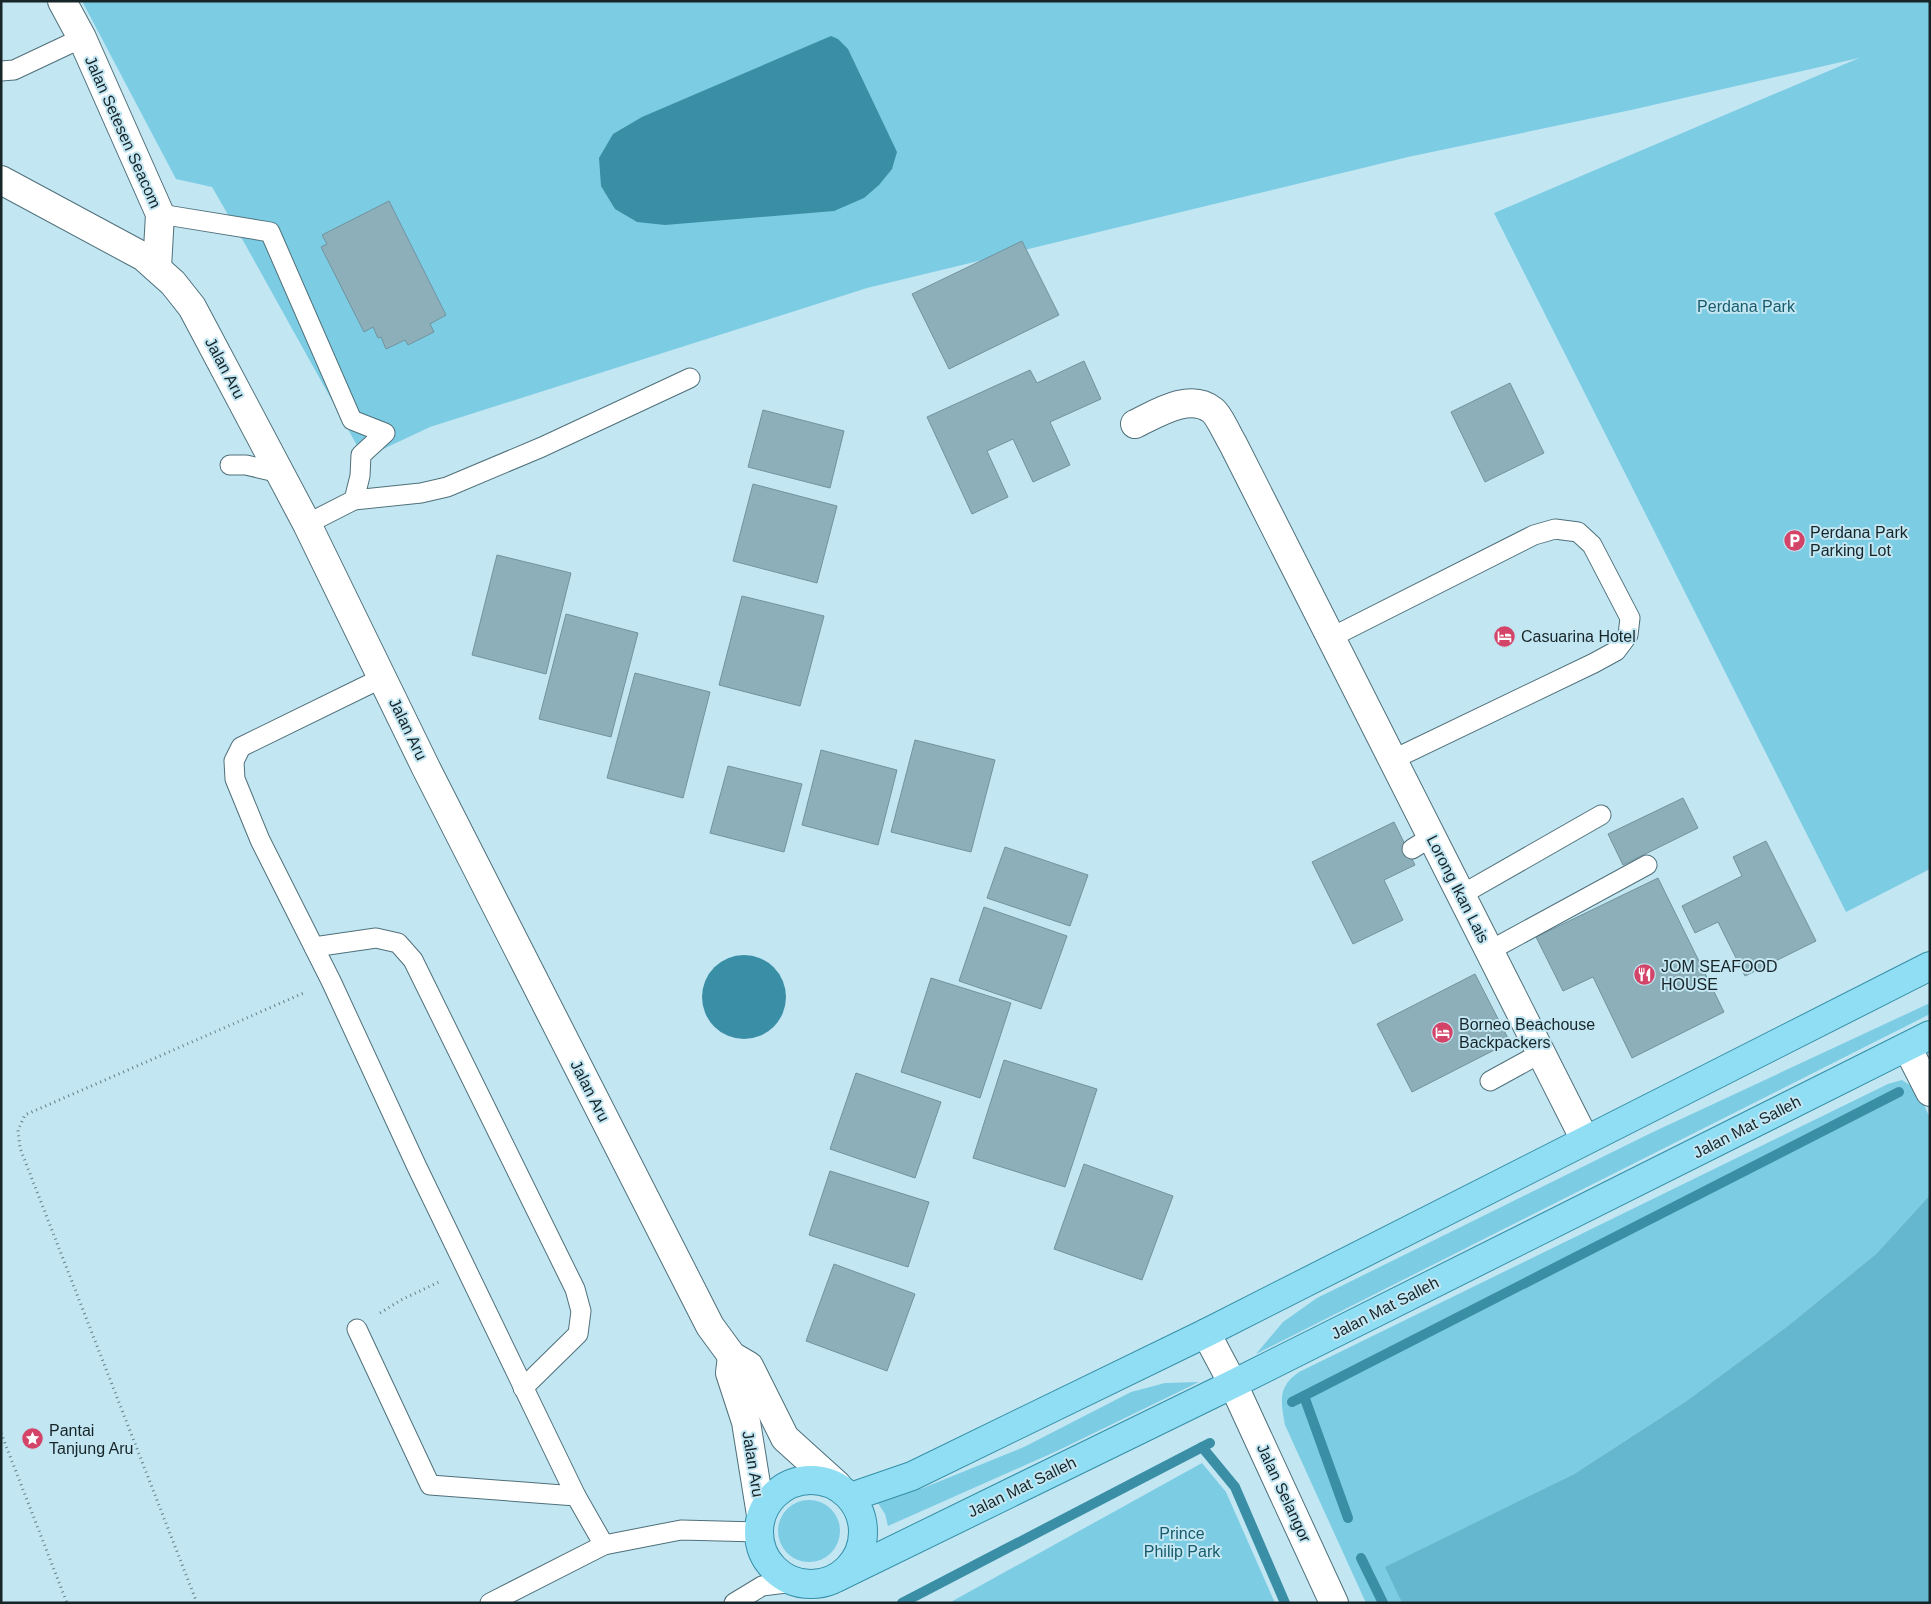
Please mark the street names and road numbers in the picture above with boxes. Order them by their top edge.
street label: Jalan Setesen Seacom [82,53,164,211]
street label: Jalan Aru [202,335,248,401]
street label: Jalan Aru [386,695,430,763]
street label: Lorong Ikan Lais [1424,832,1492,946]
street label: Jalan Aru [567,1057,613,1125]
street label: Jalan Mat Salleh [1690,1093,1804,1161]
street label: Jalan Mat Salleh [1328,1274,1442,1342]
street label: Jalan Aru [739,1430,767,1498]
street label: Jalan Selangor [1254,1441,1315,1546]
street label: Jalan Mat Salleh [965,1453,1079,1521]

